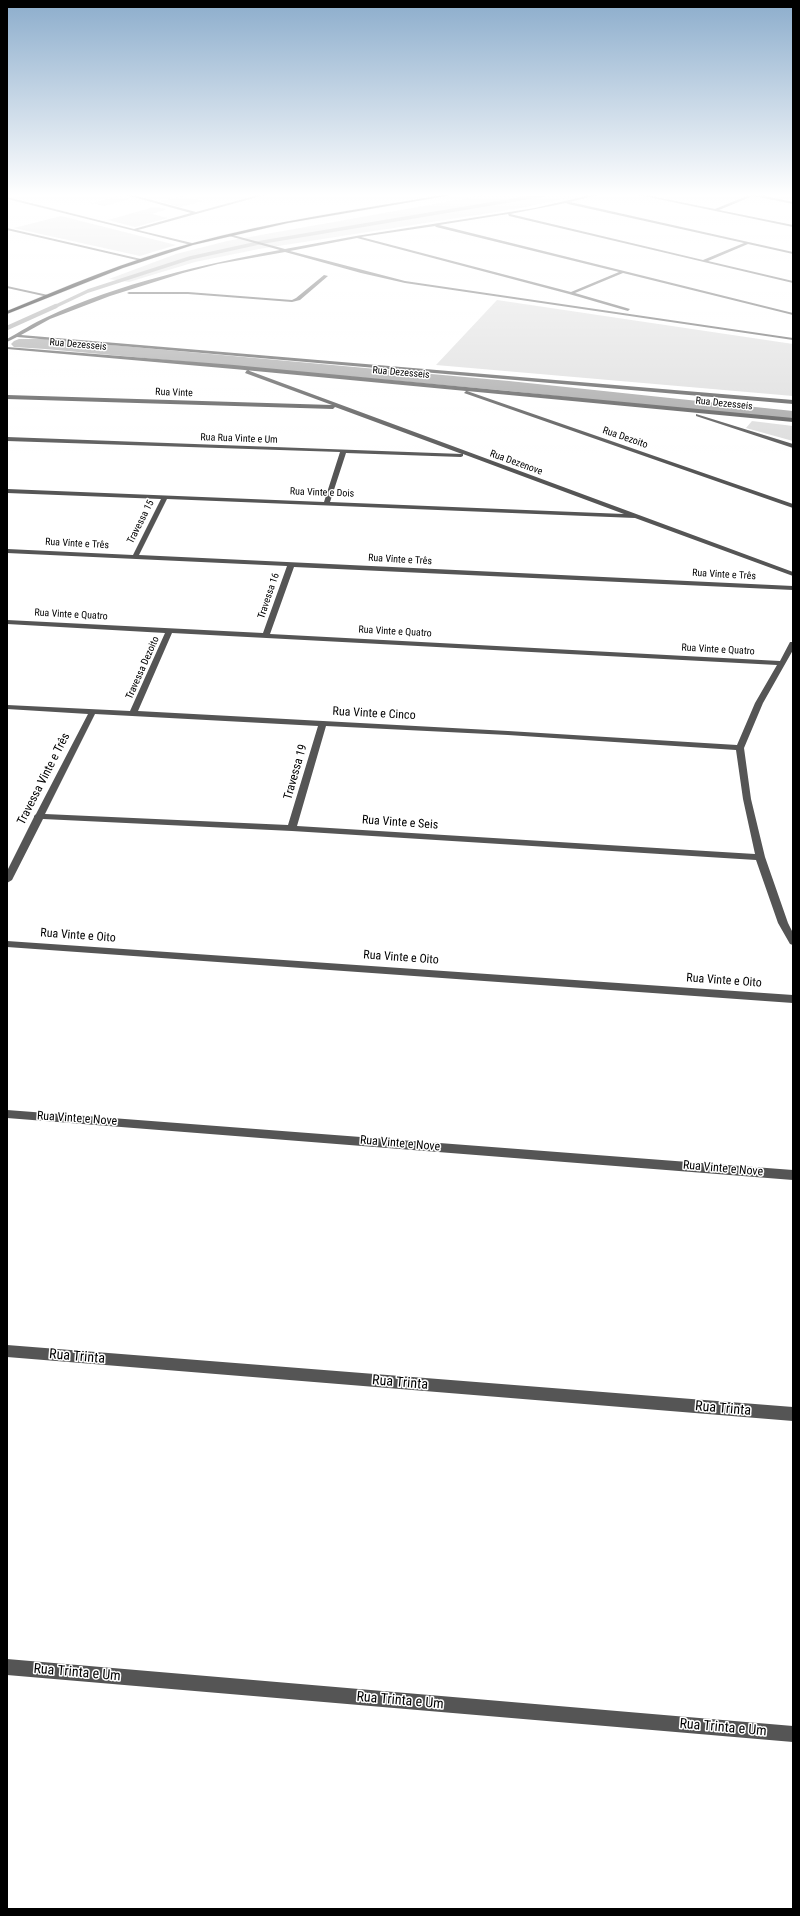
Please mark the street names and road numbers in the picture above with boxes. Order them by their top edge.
street label: Rua Dezesseis [49,337,107,353]
street label: Rua Dezesseis [372,365,430,381]
street label: Rua Vinte [155,386,193,400]
street label: Rua Dezesseis [695,395,753,413]
street label: Rua Dezoito [601,425,649,451]
street label: Rua Rua Vinte e Um [200,432,278,446]
street label: Rua Dezenove [488,448,544,478]
street label: Rua Vinte e Dois [290,486,354,500]
street label: Travessa 15 [125,498,157,546]
street label: Rua Vinte e Três [45,536,109,552]
street label: Rua Vinte e Três [368,552,432,568]
street label: Rua Vinte e Três [692,567,756,583]
street label: Travessa 16 [256,572,282,620]
street label: Rua Vinte e Quatro [34,607,108,623]
street label: Rua Vinte e Quatro [358,624,432,640]
street label: Travessa Dezoito [124,635,162,701]
street label: Rua Vinte e Quatro [681,642,755,658]
street label: Rua Vinte e Cinco [332,705,416,723]
street label: Travessa Vinte e Três [15,731,73,827]
street label: Travessa 19 [281,743,311,801]
street label: Rua Vinte e Seis [361,813,439,833]
street label: Rua Vinte e Oito [40,926,116,946]
street label: Rua Vinte e Oito [363,948,439,968]
street label: Rua Vinte e Oito [686,971,762,991]
street label: Rua Vinte e Nove [36,1109,118,1129]
street label: Rua Vinte e Nove [359,1133,441,1155]
street label: Rua Vinte e Nove [682,1158,764,1180]
street label: Rua Trinta [48,1346,106,1368]
street label: Rua Trinta [371,1372,429,1394]
street label: Rua Trinta [694,1398,752,1420]
street label: Rua Trinta e Um [33,1661,121,1685]
street label: Rua Trinta e Um [356,1689,444,1713]
street label: Rua Trinta e Um [679,1716,767,1740]

